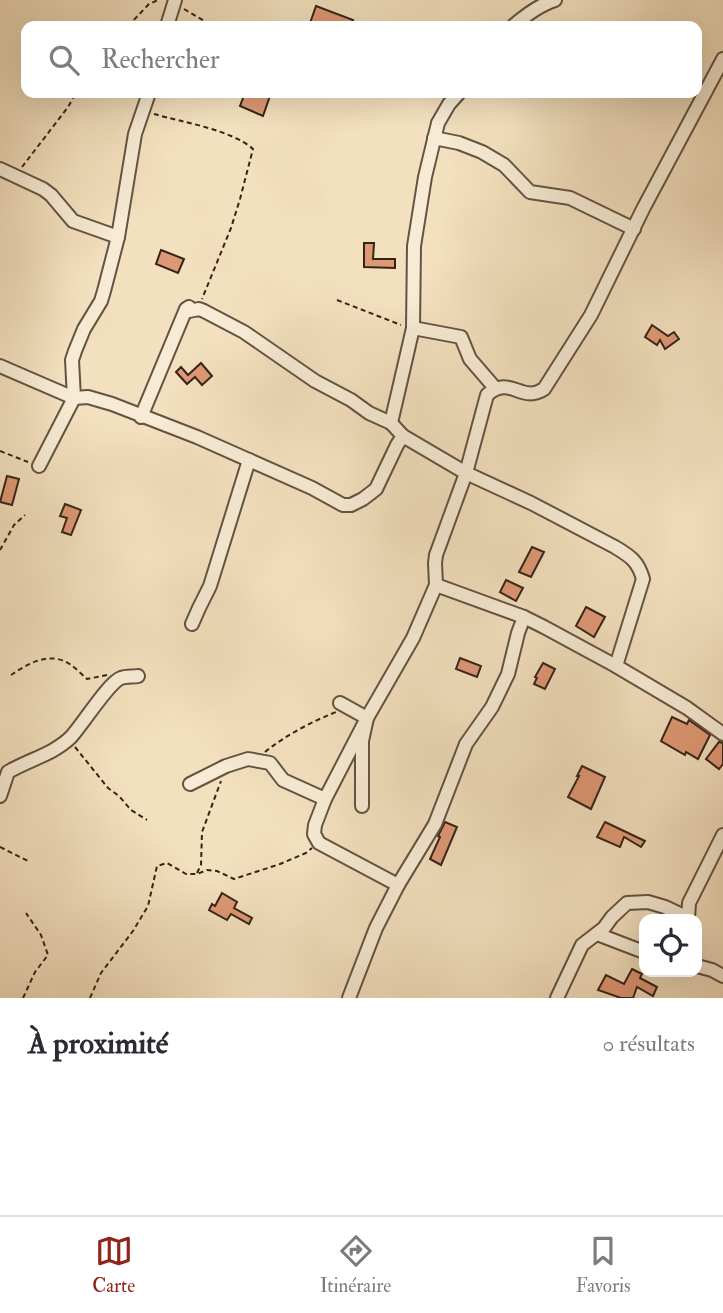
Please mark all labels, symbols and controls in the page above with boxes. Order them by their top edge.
search box [21,21,702,98]
icon: search [45,41,83,79]
text: Rechercher [101,44,220,76]
map controls [639,914,702,977]
button: locate [639,914,702,977]
text: À proximité [28,1025,168,1062]
text: 0 résultats [602,1029,695,1058]
tab: Carte [92,1232,135,1298]
tab: Itinéraire [320,1232,391,1298]
tab: Favoris [576,1232,631,1298]

